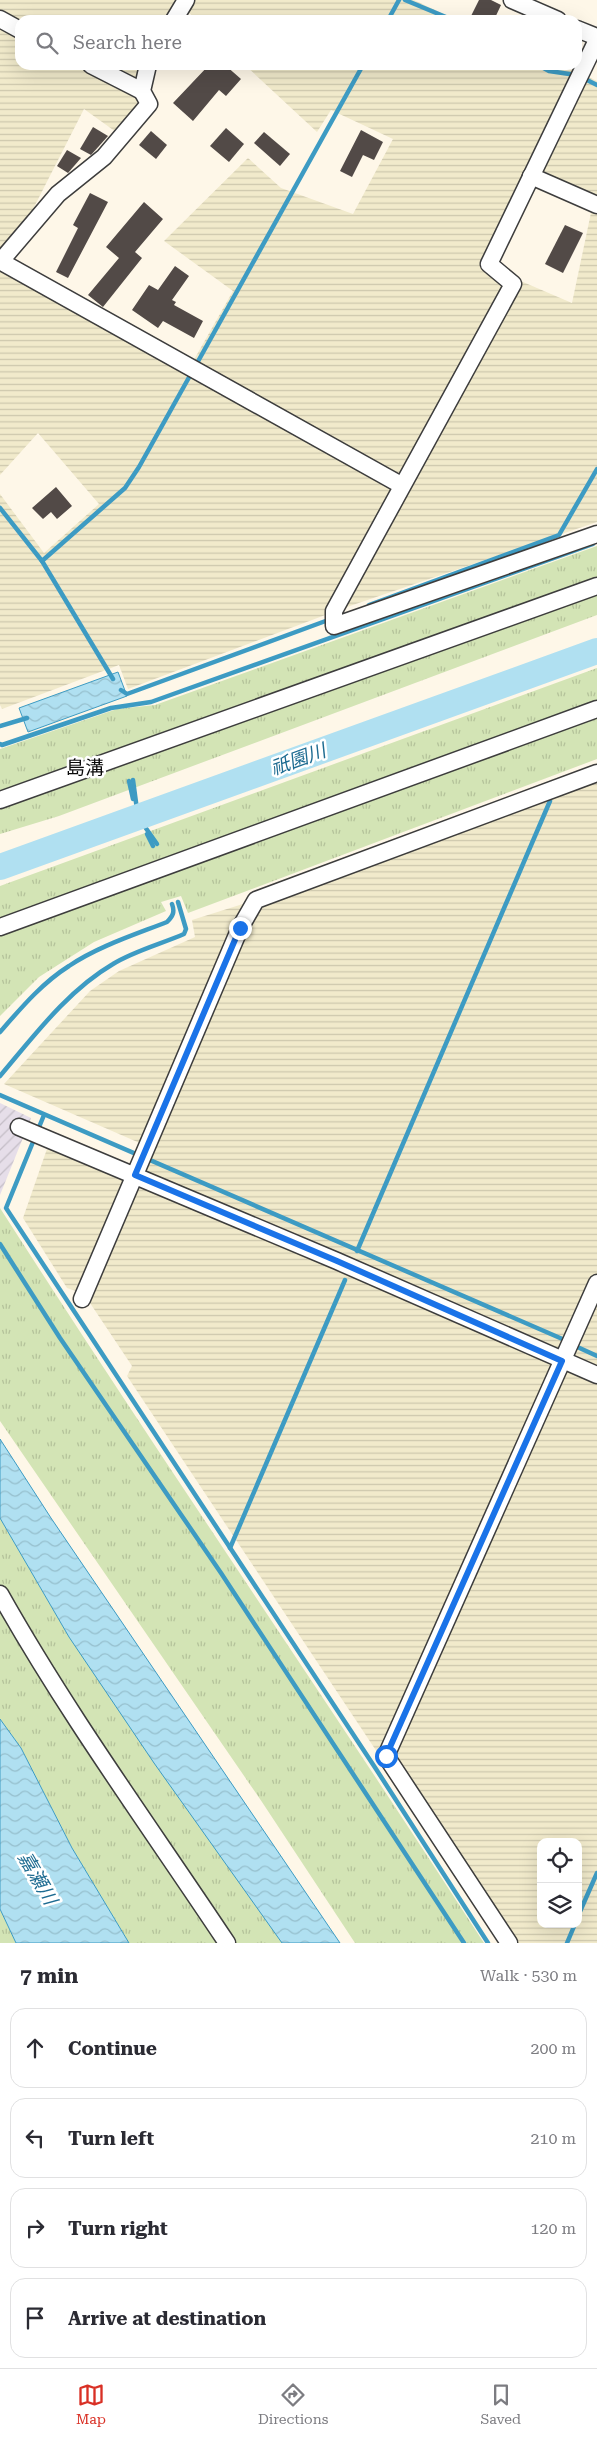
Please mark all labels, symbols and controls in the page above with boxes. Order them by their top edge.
search box [15,15,582,70]
icon: search [33,29,61,57]
text: Search here [73,31,182,54]
water label: 祇園川 [267,738,331,780]
district label: 島溝 [66,756,104,779]
route end [229,917,252,940]
route start [375,1745,398,1768]
map controls [537,1838,582,1928]
button: locate [537,1838,582,1883]
water label: 嘉瀬川 [13,1848,63,1910]
button: layers [537,1883,582,1928]
text: 7 min [20,1964,78,1988]
text: Walk · 530 m [480,1966,577,1985]
icon: ahead [21,2034,49,2062]
text: Continue [68,2037,157,2060]
text: 200 m [530,2039,576,2058]
icon: left [21,2124,49,2152]
text: Turn left [68,2127,154,2150]
text: 210 m [530,2129,576,2148]
icon: right [21,2214,49,2242]
text: Turn right [68,2217,168,2240]
text: 120 m [530,2219,576,2238]
icon: arrive [21,2304,49,2332]
text: Arrive at destination [68,2307,266,2330]
tab: Map [76,2381,106,2427]
tab: Directions [258,2381,328,2427]
tab: Saved [480,2381,521,2427]

